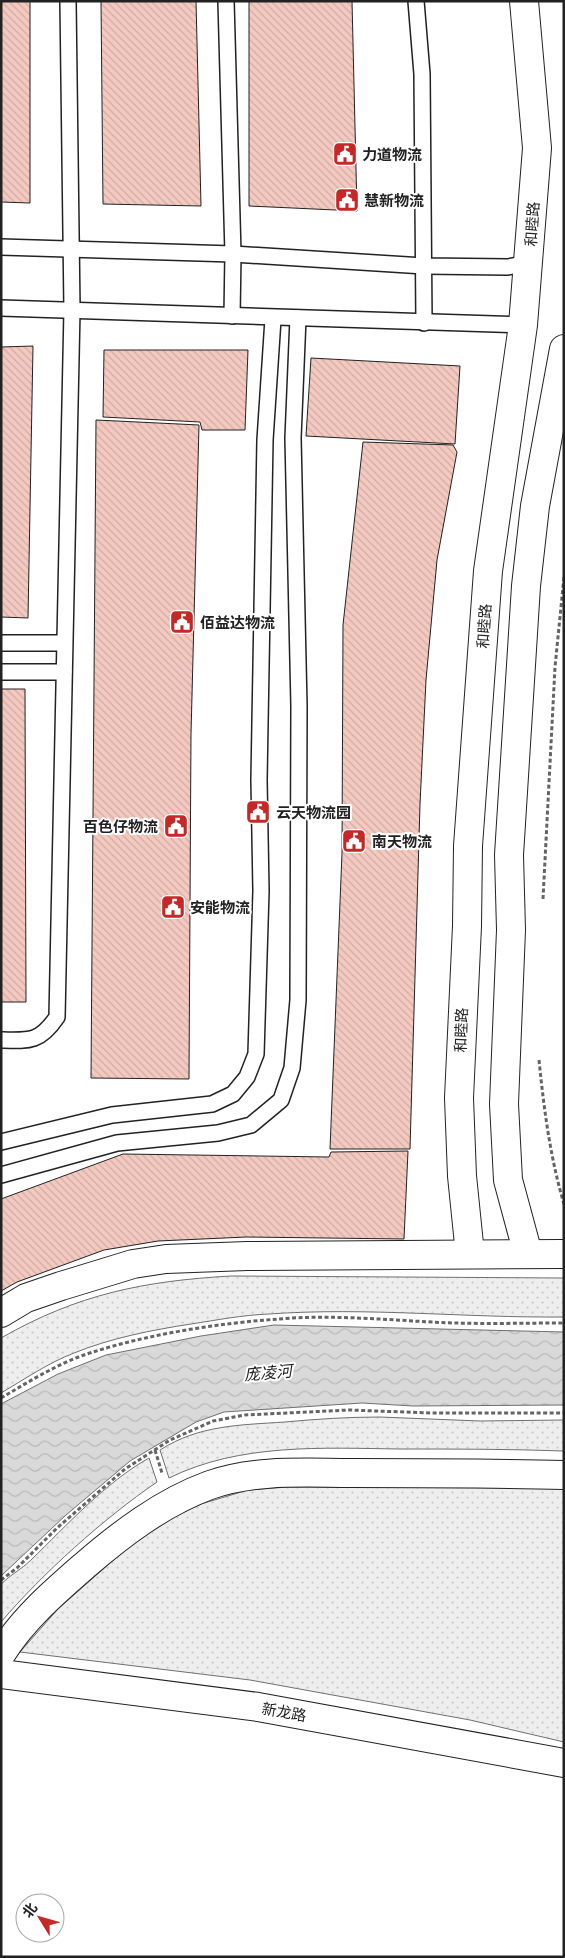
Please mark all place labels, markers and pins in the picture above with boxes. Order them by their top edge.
public building icon: 力道物流 [332,141,358,167]
place label: 力道物流 [362,144,422,165]
public building icon: 慧新物流 [334,187,360,213]
place label: 慧新物流 [364,190,424,211]
public building icon: 佰益达物流 [169,609,195,635]
place label: 佰益达物流 [200,612,275,633]
public building icon: 云天物流园 [245,799,271,825]
place label: 云天物流园 [276,802,351,823]
public building icon: 百色仔物流 [163,813,189,839]
place label: 百色仔物流 [83,816,158,837]
public building icon: 南天物流 [341,828,367,854]
place label: 南天物流 [372,831,432,852]
public building icon: 安能物流 [160,894,186,920]
place label: 安能物流 [190,897,250,918]

